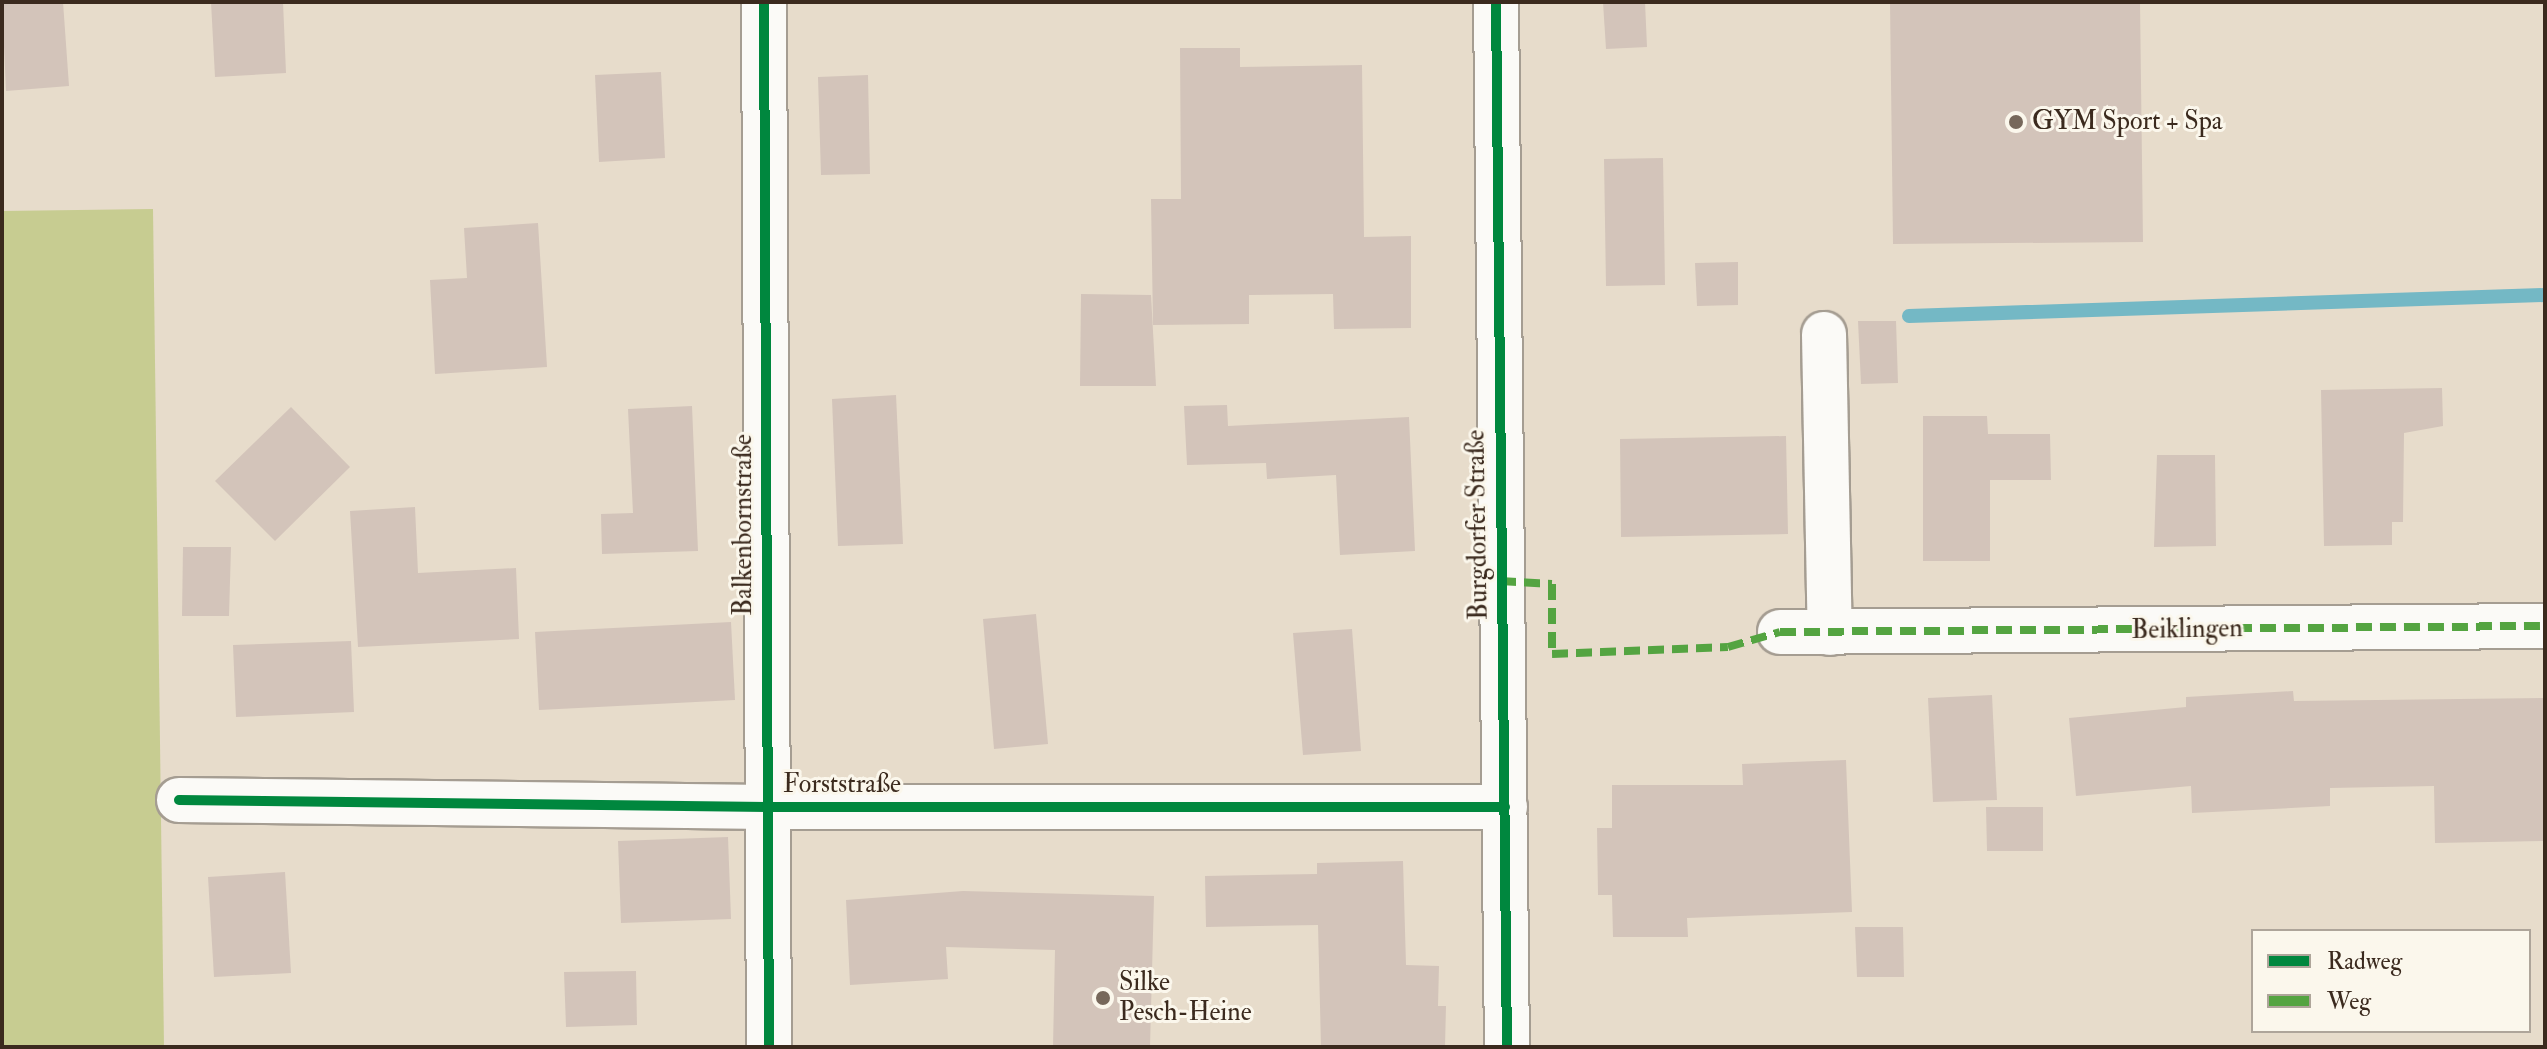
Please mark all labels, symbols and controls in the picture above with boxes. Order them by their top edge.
place label: GYM Sport + Spa [2032,106,2222,138]
marker: GYM Sport + Spa [2007,113,2025,131]
street label: Burgdorfer Straße [1461,430,1495,620]
street label: Balkenbornstraße [728,434,760,616]
street label: Beiklingen [2131,613,2243,647]
street label: Forststraße [783,769,901,801]
legend [2251,929,2531,1033]
text: Radweg [2327,946,2402,977]
place label: Silke Pesch-Heine [1119,967,1252,1028]
text: Weg [2327,986,2371,1017]
marker: Silke Pesch-Heine [1094,989,1112,1007]

